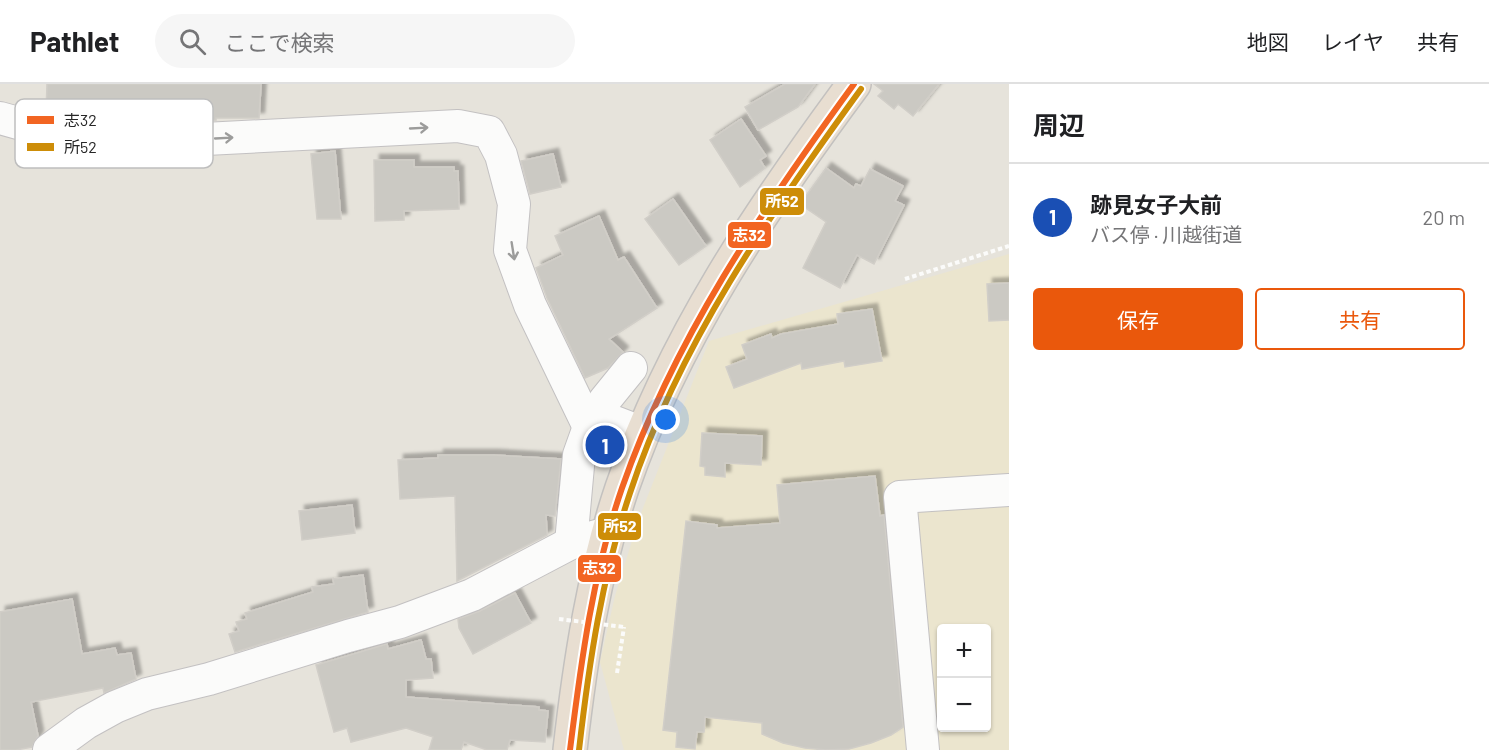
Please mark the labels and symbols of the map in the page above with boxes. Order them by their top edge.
legend [15,99,213,168]
text: 志32 [64,110,97,129]
one-way arrow [408,123,428,134]
one-way arrow [214,132,234,143]
text: 所52 [64,137,97,156]
line badge: 所52 [759,187,805,216]
text: 所52 [765,191,799,210]
line badge: 志32 [727,221,772,249]
text: 志32 [732,225,766,244]
one-way arrow [507,241,518,260]
your location [651,405,680,434]
pin: 1 [586,422,624,468]
line badge: 所52 [597,512,642,541]
text: 所52 [603,516,637,535]
line badge: 志32 [577,554,622,583]
text: 志32 [582,558,616,577]

